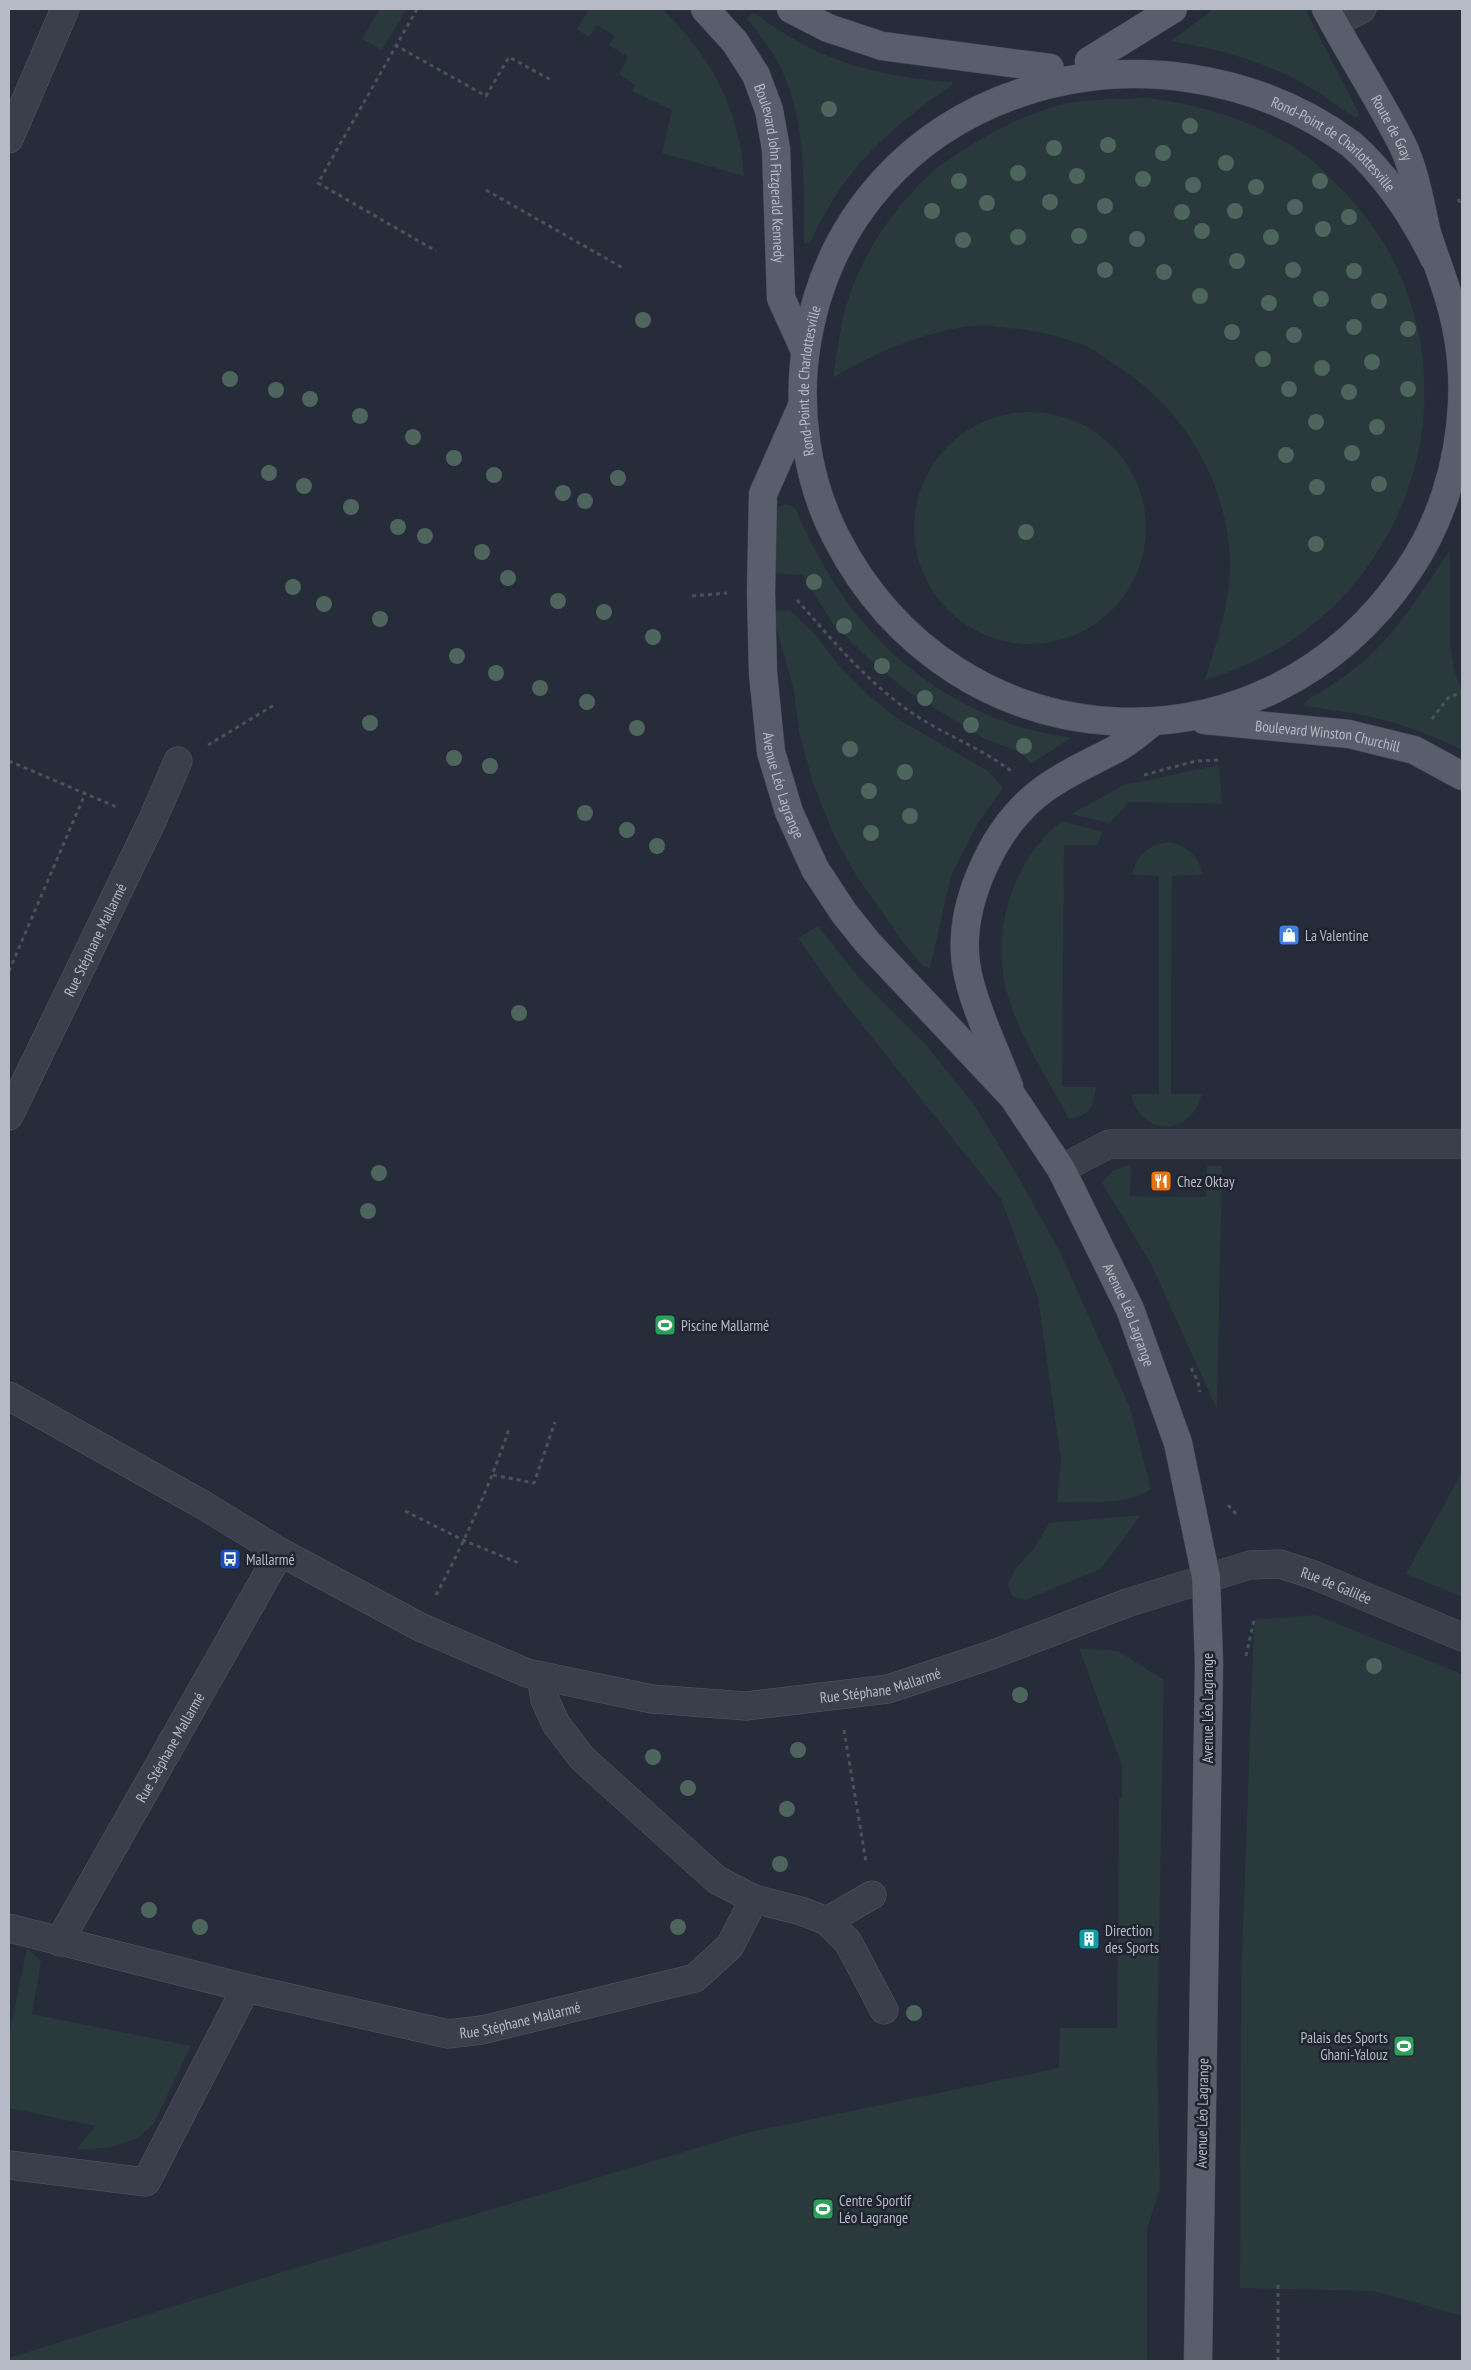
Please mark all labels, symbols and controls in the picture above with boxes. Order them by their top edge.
street label: Boulevard John Fitzgerald Kennedy [750,81,789,263]
street label: Route de Gray [1367,91,1418,163]
street label: Rond-Point de Charlottesville [1269,92,1400,195]
street label: Rond-Point de Charlottesville [793,303,824,458]
street label: Boulevard Winston Churchill [1255,716,1403,756]
street label: Avenue Léo Lagrange [760,731,809,841]
street label: Rue Stéphane Mallarmé [59,880,130,999]
shop icon: La Valentine [1277,923,1301,947]
place label: La Valentine [1305,926,1369,945]
restaurant icon: Chez Oktay [1149,1169,1173,1193]
place label: Chez Oktay [1177,1172,1235,1191]
street label: Avenue Léo Lagrange [1099,1260,1159,1369]
sports icon: Piscine Mallarmé [653,1313,677,1337]
place label: Piscine Mallarmé [681,1316,769,1335]
bus stop icon: Mallarmé [218,1547,242,1571]
place label: Mallarmé [246,1550,295,1569]
street label: Rue de Galilée [1299,1562,1375,1608]
street label: Avenue Léo Lagrange [1198,1653,1217,1763]
street label: Rue Stéphane Mallarmé [819,1663,943,1707]
street label: Rue Stéphane Mallarmé [131,1689,208,1806]
place label: Direction des Sports [1105,1921,1159,1957]
building icon: Direction des Sports [1077,1927,1101,1951]
street label: Rue Stéphane Mallarmé [458,1997,582,2042]
place label: Palais des Sports Ghani-Yalouz [1301,2028,1388,2064]
sports icon: Palais des Sports Ghani-Yalouz [1392,2034,1416,2058]
street label: Avenue Léo Lagrange [1192,2058,1212,2168]
place label: Centre Sportif Léo Lagrange [839,2191,912,2227]
sports icon: Centre Sportif Léo Lagrange [811,2197,835,2221]

